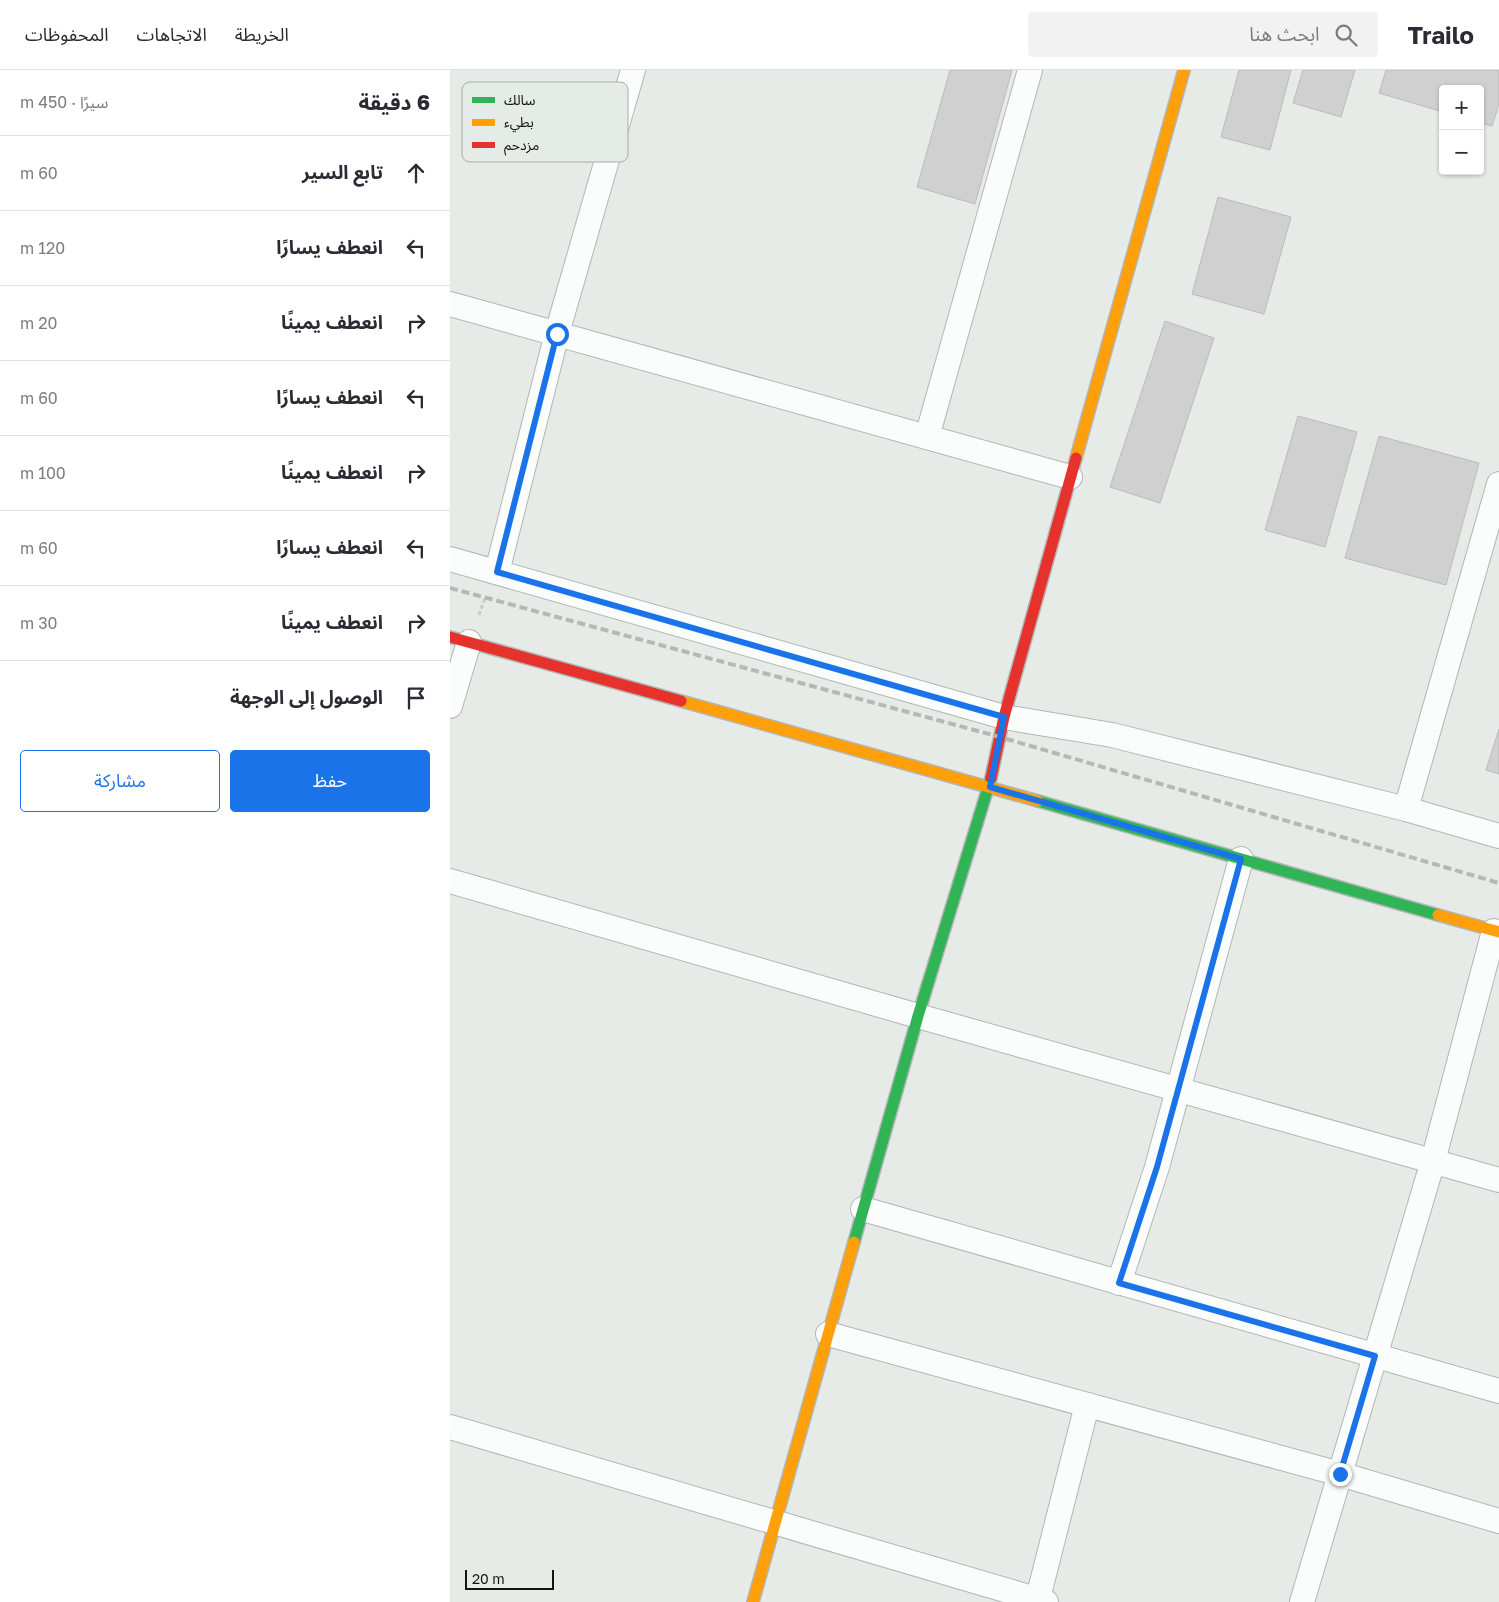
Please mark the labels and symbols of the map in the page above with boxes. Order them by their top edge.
legend [462,82,628,162]
text: سالك [504,91,536,108]
text: بطيء [504,113,534,133]
text: مزدحم [504,136,539,156]
route start [546,323,569,346]
route end [1329,1463,1352,1486]
scale bar [465,1567,554,1590]

